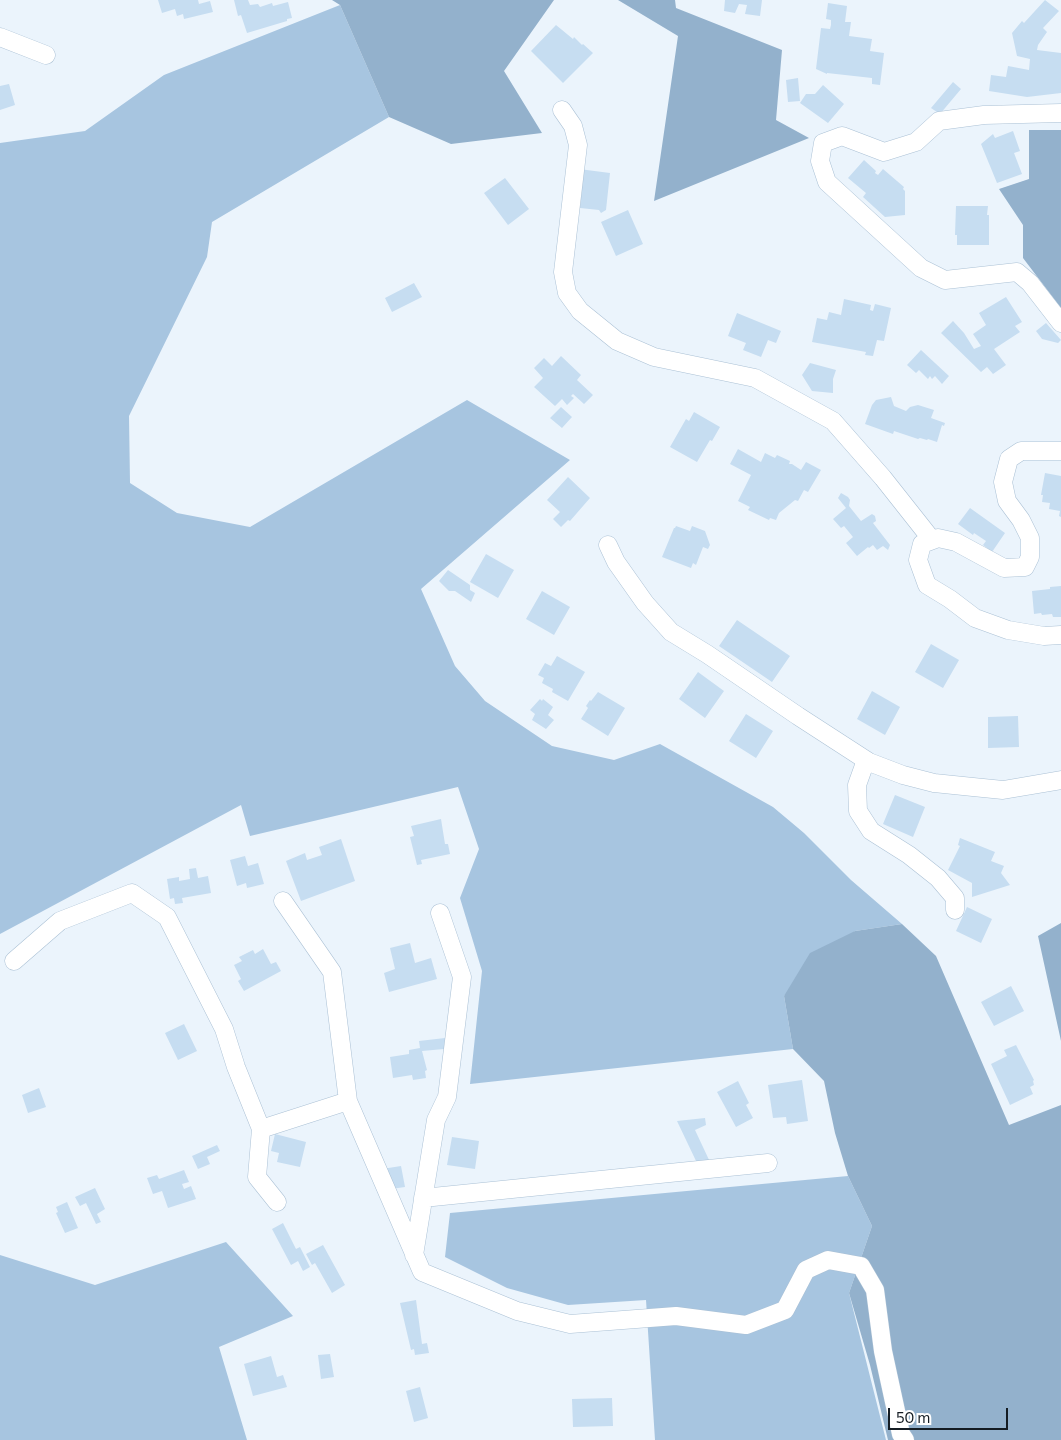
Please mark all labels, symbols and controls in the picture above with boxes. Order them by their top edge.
scale bar [891,1398,1011,1430]
text: 50 m [896,1408,930,1426]

